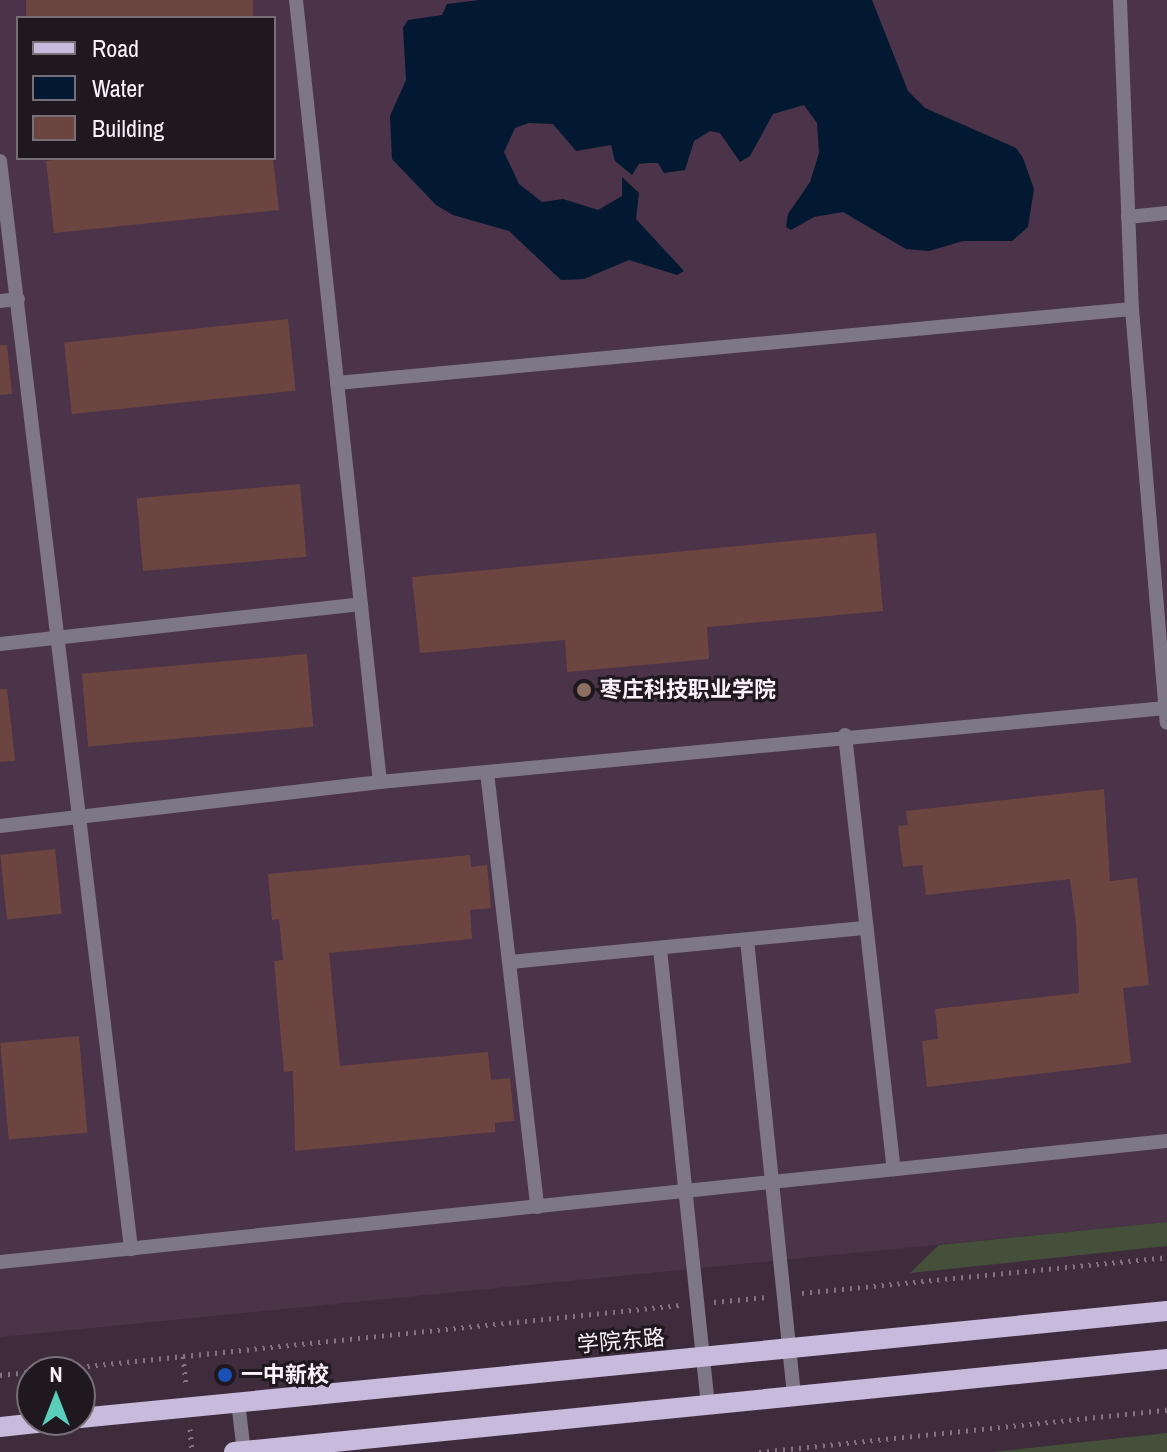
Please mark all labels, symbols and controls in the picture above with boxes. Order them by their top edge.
legend [16,16,276,160]
text: Road [92,32,139,64]
text: Water [92,72,144,104]
text: Building [92,112,164,144]
place label: 枣庄科技职业学院 [600,677,776,703]
marker: 枣庄科技职业学院 [575,681,593,699]
street label: 学院东路 [576,1324,666,1358]
north arrow [16,1356,96,1436]
text: N [49,1359,63,1389]
place label: 一中新校 [241,1362,329,1388]
marker: 一中新校 [216,1366,234,1384]

